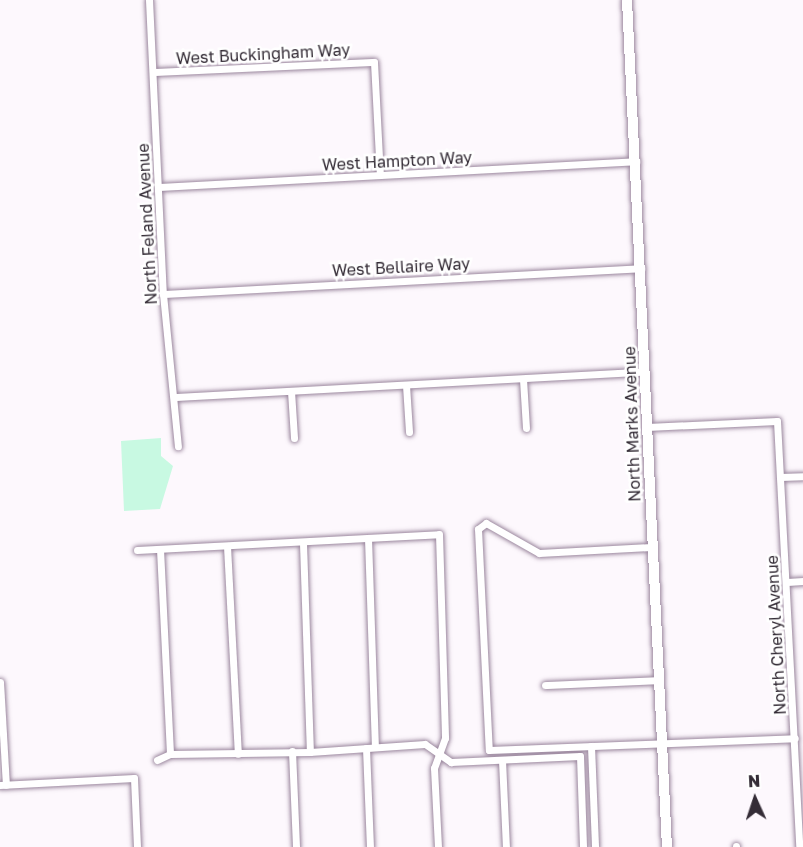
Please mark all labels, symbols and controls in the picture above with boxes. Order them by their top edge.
street label: West Buckingham Way [175,40,351,68]
street label: North Feland Avenue [133,143,161,305]
street label: West Hampton Way [321,147,473,175]
street label: West Bellaire Way [331,254,471,280]
street label: North Marks Avenue [620,346,644,502]
street label: North Cheryl Avenue [762,555,790,715]
north arrow [725,769,785,829]
text: N [747,771,761,791]

